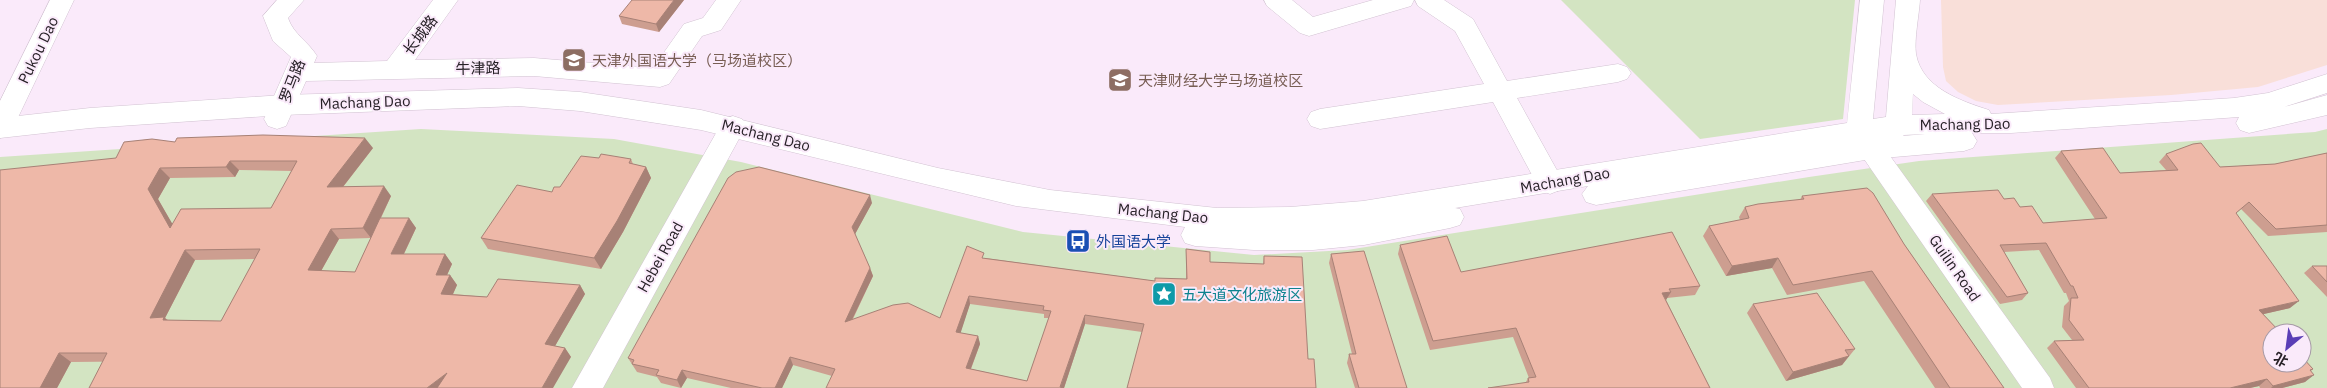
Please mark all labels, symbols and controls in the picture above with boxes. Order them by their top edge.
street label: 长城路 [399,11,441,59]
street label: Pukou Dao [14,13,62,87]
school or university icon: 天津外国语大学（马场道校区） [561,47,587,73]
place label: 天津外国语大学（马场道校区） [592,51,802,70]
street label: 罗马路 [275,57,309,105]
street label: 牛津路 [455,58,501,78]
school or university icon: 天津财经大学马场道校区 [1107,67,1133,93]
place label: 天津财经大学马场道校区 [1138,71,1303,90]
street label: Machang Dao [319,91,411,113]
street label: Machang Dao [1919,114,2011,134]
street label: Machang Dao [720,115,812,155]
street label: Machang Dao [1519,163,1611,197]
street label: Machang Dao [1117,199,1209,227]
street label: Hebei Road [633,218,687,296]
bus stop icon: 外国语大学 [1065,228,1091,254]
street label: Guilin Road [1925,231,1985,305]
place label: 外国语大学 [1096,232,1171,251]
place icon: 五大道文化旅游区 [1151,281,1177,307]
place label: 五大道文化旅游区 [1182,285,1302,304]
north arrow [2262,323,2312,373]
text: 北 [2270,348,2291,371]

